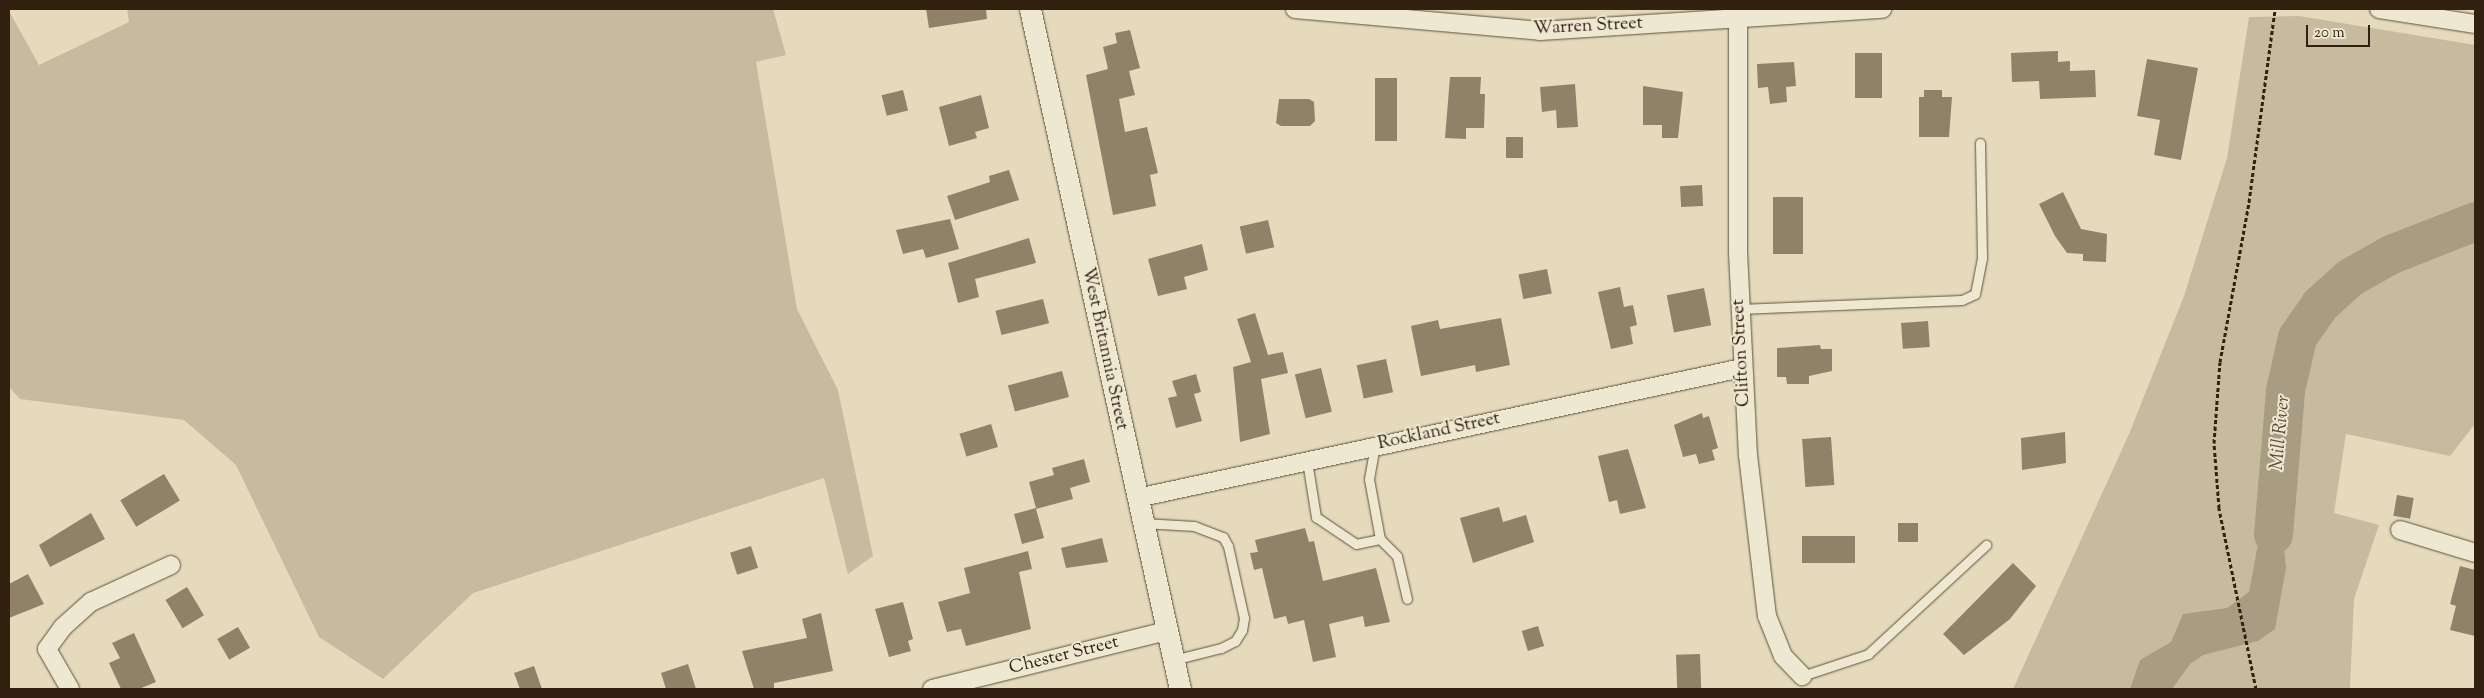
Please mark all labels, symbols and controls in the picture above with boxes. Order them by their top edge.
street label: Warren Street [1533,13,1643,41]
scale bar [2309,15,2373,47]
text: 20 m [2314,23,2345,44]
street label: West Britannia Street [1076,265,1132,433]
street label: Clifton Street [1728,299,1756,407]
water label: Mill River [2266,395,2296,471]
street label: Rockland Street [1376,409,1502,455]
street label: Chester Street [1007,632,1121,680]

